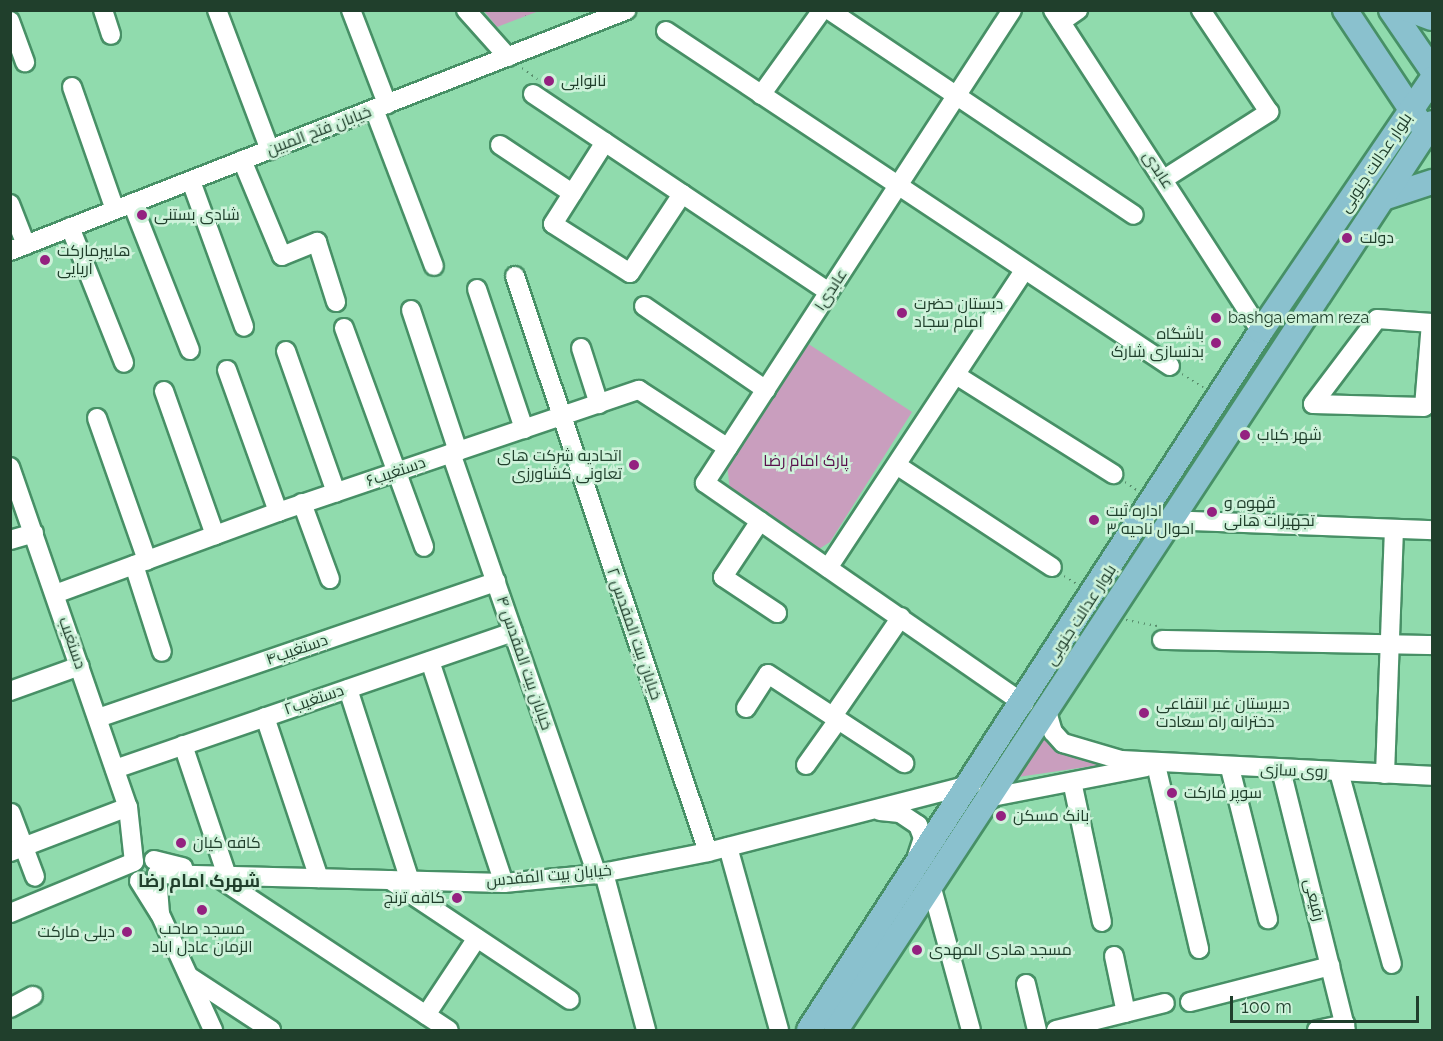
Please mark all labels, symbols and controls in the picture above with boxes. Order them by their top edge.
place label: نانوایی [561,71,606,91]
marker: نانوایی [542,74,556,88]
street label: خیابان فتح المبین [264,102,374,160]
street label: بلوار عدالت جنوبی [1336,109,1416,217]
street label: عابدی [1139,147,1177,193]
place label: شادی بستنی [154,205,240,225]
marker: شادی بستنی [135,208,149,222]
place label: دولت [1360,228,1394,248]
marker: دولت [1338,229,1356,247]
place label: هایپرمارکت آریایی [57,241,131,279]
marker: هایپرمارکت آریایی [38,253,52,267]
street label: ۱عابدی [810,265,852,315]
place label: دبستان حضرت امام سجاد [914,294,1003,332]
marker: دبستان حضرت امام سجاد [895,306,909,320]
place label: bashga emam reza [1228,308,1369,328]
marker: bashga emam reza [1209,311,1223,325]
place label: باشگاه بدنسازی شارک [1111,324,1204,362]
marker: باشگاه بدنسازی شارک [1209,336,1223,350]
place label: شهر کباب [1257,425,1322,445]
marker: شهر کباب [1238,428,1252,442]
place label: اتحادیه شرکت های تعاونی کشاورزی [497,446,622,484]
park label: پارک امام رضا [763,451,849,471]
street label: دستغیب۶ [364,453,428,491]
marker: اتحادیه شرکت های تعاونی کشاورزی [627,458,641,472]
place label: قهوه و تجهیزات هانی [1224,493,1315,531]
place label: اداره ثبت احوال ناحیه ۳ [1106,501,1194,539]
marker: قهوه و تجهیزات هانی [1205,505,1219,519]
marker: اداره ثبت احوال ناحیه ۳ [1087,513,1101,527]
street label: بلوار عدالت جنوبی [1041,561,1121,669]
street label: خیابان بیت المقدس ۲ [602,565,666,703]
street label: خیابان بیت المقدس ۴ [492,593,556,733]
street label: دستغیب [54,615,90,671]
street label: دستغیب۴ [264,630,330,670]
street label: ۲دستغیب [282,681,346,719]
place label: دبیرستان غیر انتفاعی دخترانه راه سعادت [1156,694,1290,732]
marker: دبیرستان غیر انتفاعی دخترانه راه سعادت [1137,706,1151,720]
street label: روی سازی [1260,760,1328,782]
place label: سوپر مارکت [1184,783,1262,803]
marker: سوپر مارکت [1165,786,1179,800]
place label: بانک مسکن [1013,806,1089,826]
marker: بانک مسکن [994,809,1008,823]
place label: کافه کیان [193,833,261,853]
marker: کافه کیان [174,836,188,850]
street label: خیابان بیت المقدس [485,861,613,891]
district label: شهرک امام رضا [138,870,260,892]
street label: رفیعی [1299,877,1329,923]
place label: کافه ترنج [384,888,445,908]
marker: کافه ترنج [450,891,464,905]
marker: مسجد صاحب الزمان عادل اباد [195,903,209,917]
place label: مسجد صاحب الزمان عادل اباد [152,919,252,957]
place label: دیلی مارکت [38,922,115,942]
marker: دیلی مارکت [120,925,134,939]
place label: مسجد هادی المهدی [929,940,1072,960]
marker: مسجد هادی المهدی [910,943,924,957]
scale bar [1233,984,1422,1022]
text: 100 m [1241,996,1292,1017]

